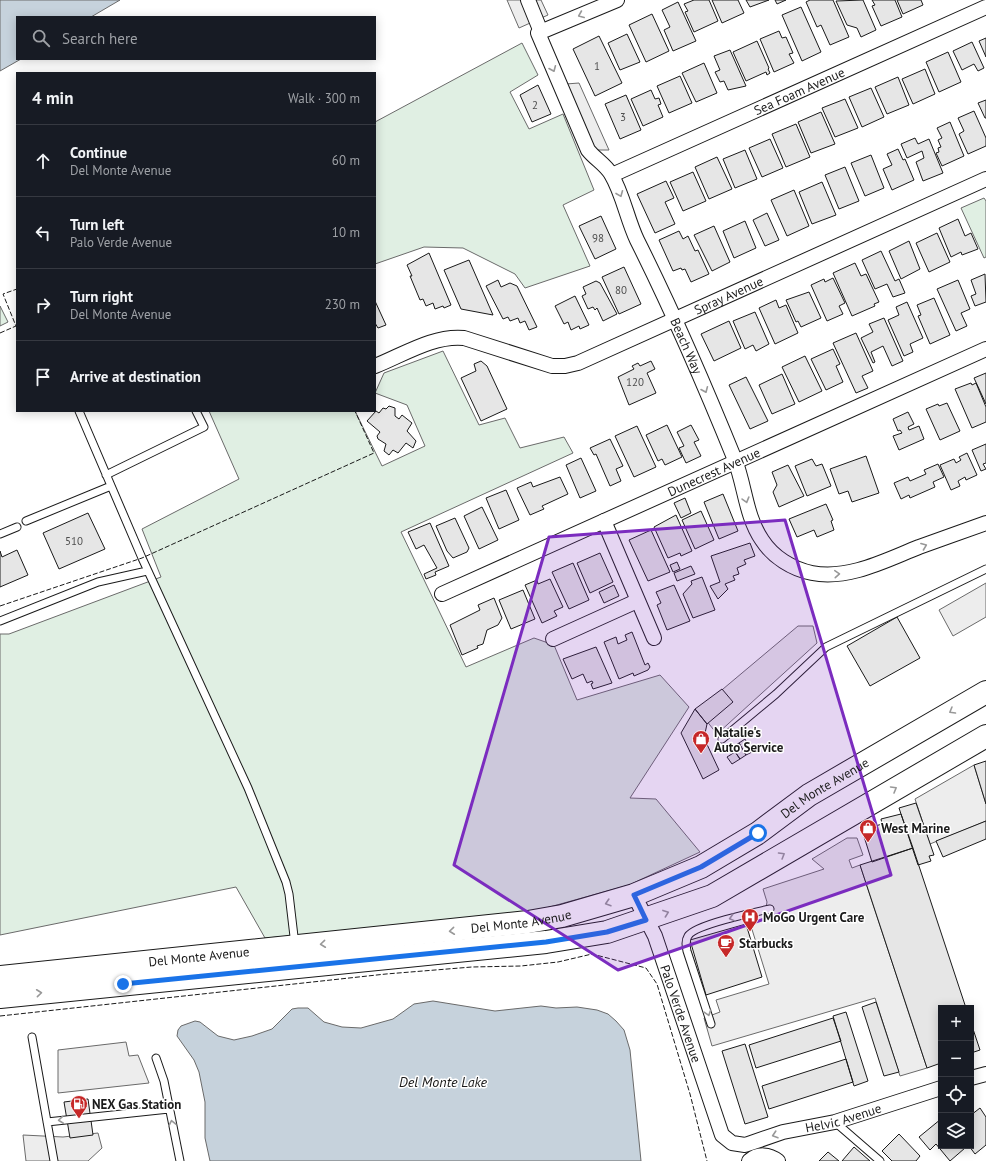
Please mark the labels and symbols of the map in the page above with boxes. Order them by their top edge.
one-way arrow [577,10,585,18]
house number: 1 [594,59,600,73]
street label: Sea Foam Avenue [751,64,847,119]
one-way arrow [548,65,556,73]
house number: 2 [532,98,538,112]
house number: 3 [620,110,626,124]
one-way arrow [615,191,623,198]
house number: 98 [592,231,604,245]
street label: Spray Avenue [691,273,766,319]
house number: 80 [615,283,627,297]
street label: Beach Way [666,315,706,377]
house number: 120 [626,375,644,389]
one-way arrow [700,386,708,394]
street label: Dunecrest Avenue [665,444,763,500]
one-way arrow [741,496,750,503]
house number: 510 [65,534,83,548]
one-way arrow [920,542,927,550]
one-way arrow [834,569,840,578]
one-way arrow [949,707,956,714]
place label: Natalie's Auto Service [714,724,784,756]
shop icon: Natalie's Auto Service [691,729,711,754]
street label: Del Monte Avenue [777,754,872,822]
one-way arrow [890,787,897,794]
shop icon: West Marine [858,818,878,843]
place label: West Marine [881,820,950,837]
route start [749,824,767,842]
one-way arrow [778,852,785,859]
one-way arrow [604,898,611,907]
street label: Del Monte Avenue [470,906,573,937]
hospital icon: MoGo Urgent Care [740,907,760,932]
one-way arrow [663,909,670,917]
place label: MoGo Urgent Care [763,909,865,926]
one-way arrow [729,913,736,922]
one-way arrow [449,926,456,935]
cafe icon: Starbucks [716,933,736,958]
place label: Starbucks [739,935,793,952]
one-way arrow [320,939,326,948]
street label: Del Monte Avenue [148,943,250,970]
street label: Palo Verde Avenue [656,963,705,1065]
route end [114,975,132,993]
one-way arrow [36,989,42,998]
one-way arrow [703,1009,712,1016]
water label: Del Monte Lake [399,1073,487,1091]
fuel station icon: NEX Gas Station [69,1094,89,1119]
place label: NEX Gas Station [92,1096,181,1113]
street label: Helvic Avenue [804,1100,883,1137]
one-way arrow [58,1115,64,1124]
one-way arrow [169,1120,177,1126]
one-way arrow [772,1130,779,1139]

